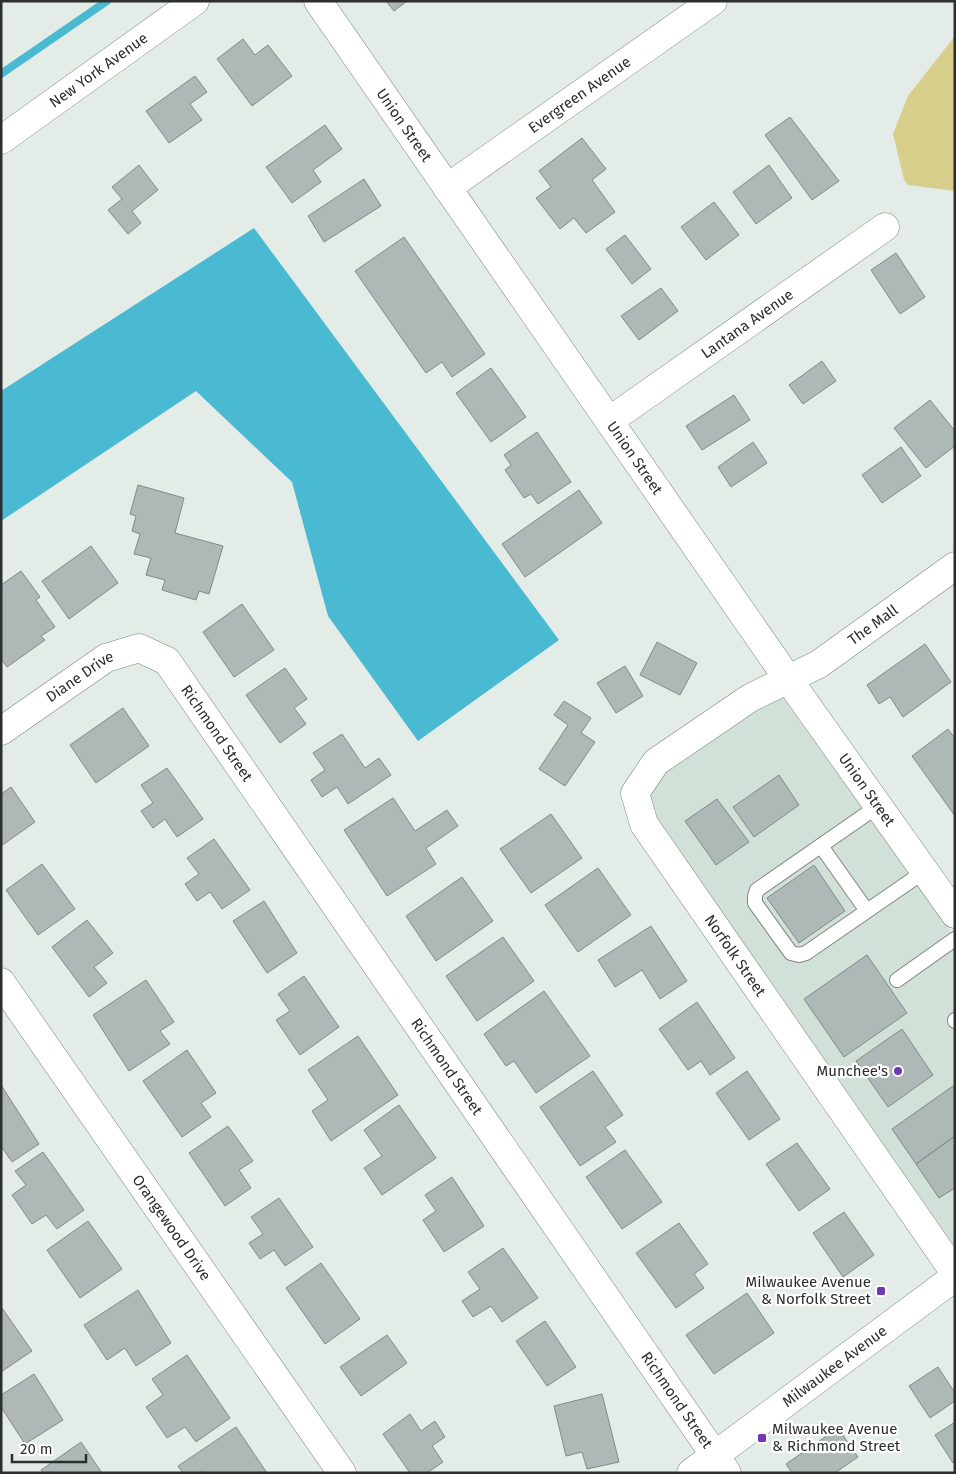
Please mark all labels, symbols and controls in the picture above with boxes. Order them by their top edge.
street label: New York Avenue [46,29,151,111]
street label: Evergreen Avenue [525,53,634,137]
street label: Union Street [372,85,436,166]
street label: Lantana Avenue [698,285,797,362]
street label: Union Street [603,418,667,499]
street label: The Mall [845,601,902,649]
street label: Diane Drive [43,647,116,706]
street label: Richmond Street [177,681,257,786]
street label: Union Street [835,750,899,830]
street label: Norfolk Street [701,911,770,1000]
street label: Richmond Street [407,1015,487,1119]
place label: Munchee's [817,1062,888,1080]
marker: Munchee's [892,1065,904,1077]
street label: Orangewood Drive [129,1171,215,1284]
place label: Milwaukee Avenue & Norfolk Street [746,1273,872,1308]
marker: Milwaukee Avenue & Norfolk Street [875,1285,887,1297]
street label: Milwaukee Avenue [779,1322,890,1411]
street label: Richmond Street [637,1348,717,1452]
place label: Milwaukee Avenue & Richmond Street [772,1420,901,1455]
scale bar [12,1432,86,1464]
marker: Milwaukee Avenue & Richmond Street [756,1432,768,1444]
text: 20 m [20,1440,53,1458]

